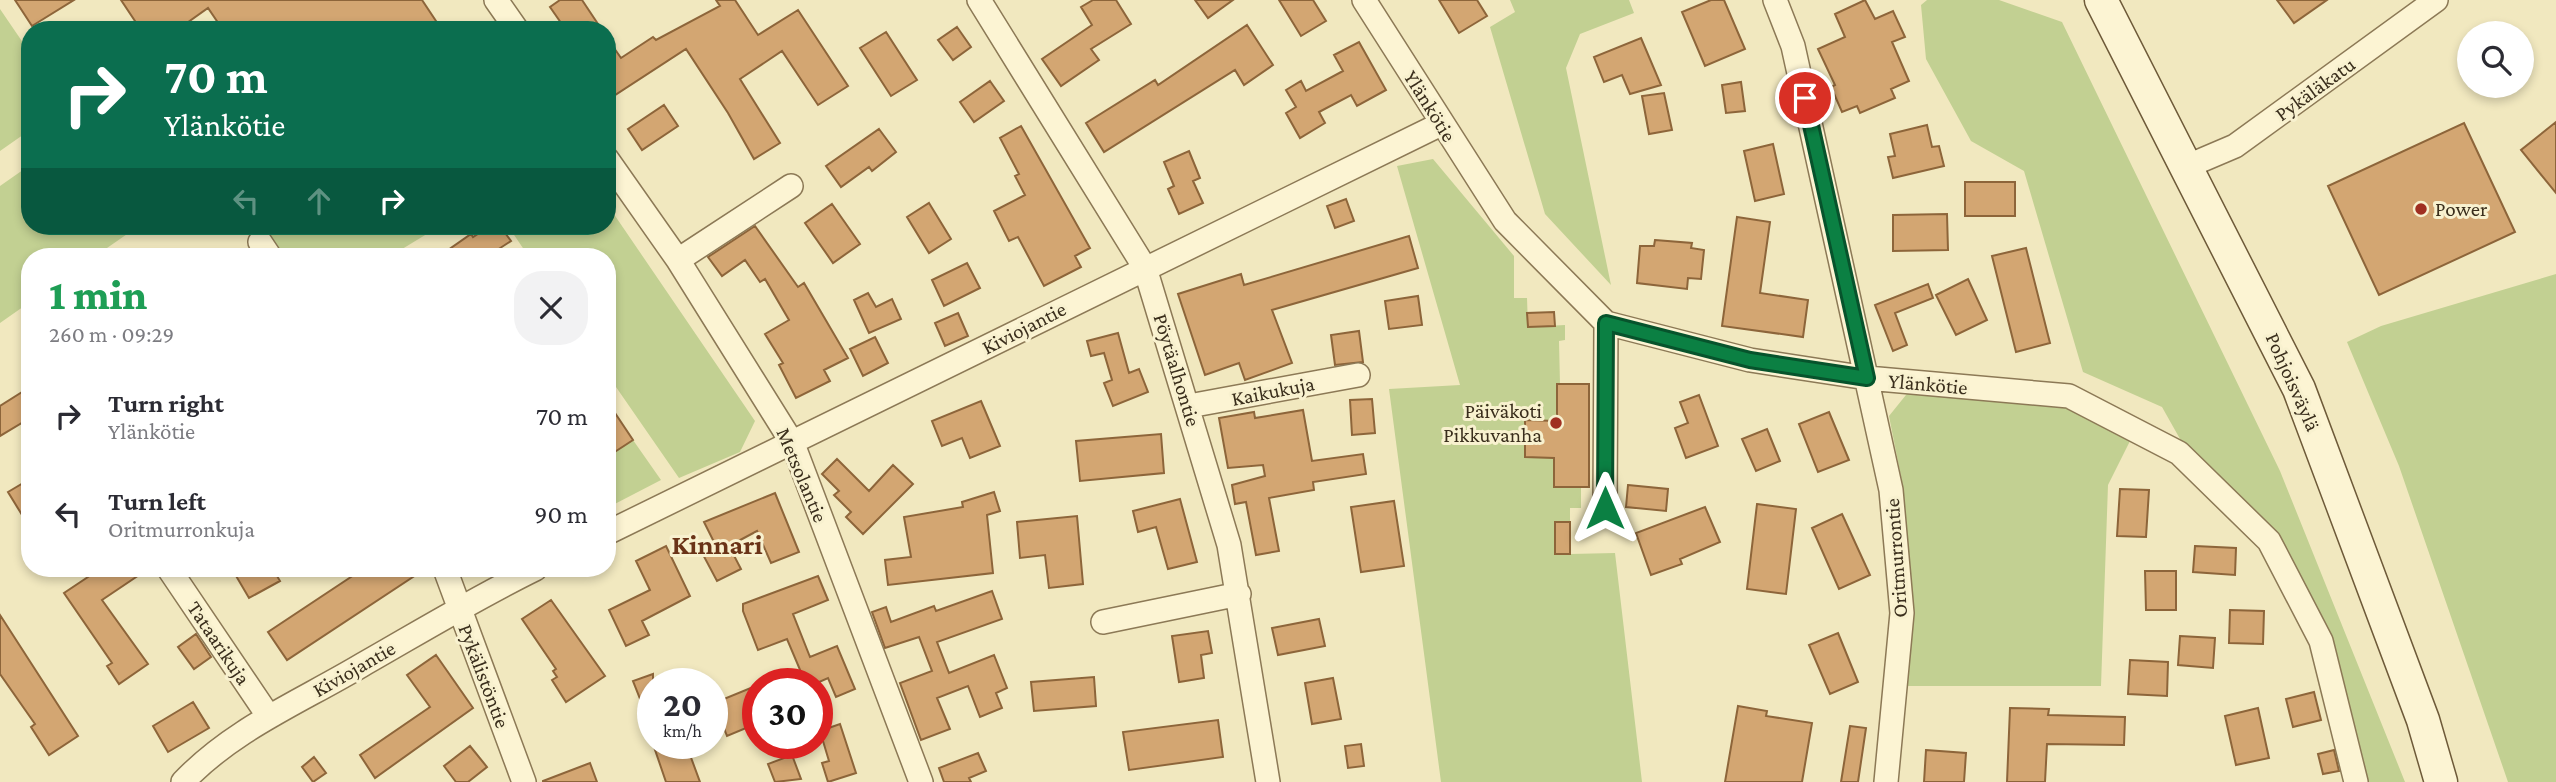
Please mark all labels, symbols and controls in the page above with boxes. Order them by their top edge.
map controls [2457,21,2534,98]
button: search [2457,21,2534,98]
icon: right [49,49,140,140]
text: 70 m [164,49,268,104]
street label: Pykäläkatu [2270,52,2360,126]
street label: Ylänkötie [1399,66,1461,146]
pin [1775,68,1835,128]
icon: arrive [1786,79,1824,117]
text: Ylänkötie [164,107,285,143]
icon: left [227,182,265,220]
icon: ahead [300,182,338,220]
icon: right [373,182,411,220]
place label: Power [2435,197,2488,221]
marker: Power [2413,201,2429,217]
text: 1 min [49,271,147,318]
button: close [514,271,588,345]
street label: Kiviojantie [978,297,1070,359]
street label: Pöytäalhontie [1148,311,1206,429]
text: 260 m · 09:29 [49,321,174,347]
street label: Pohjoisväylä [2261,329,2325,435]
street label: Ylänkötie [1887,369,1969,399]
street label: Kaikukuja [1229,371,1317,411]
text: Turn right [108,389,224,418]
icon: right [49,397,87,435]
place label: Päiväkoti Pikkuvanha [1443,399,1542,447]
text: 70 m [536,402,588,431]
marker: Päiväkoti Pikkuvanha [1548,415,1564,431]
text: Ylänkötie [108,418,195,444]
street label: Metsolantie [771,424,833,526]
position arrow [1568,471,1642,545]
text: Turn left [108,487,206,516]
icon: left [49,495,87,533]
street label: Oritmurrontie [1880,497,1912,619]
text: 90 m [534,500,588,529]
text: Oritmurronkuja [108,516,255,542]
district label: Kinnari [671,529,763,560]
street label: Tataarikuja [182,597,256,690]
street label: Pykälistöntie [453,621,515,731]
street label: Kiviojantie [309,636,399,702]
speed limit sign: 30 [742,668,833,759]
text: 20 [663,685,702,724]
text: km/h [663,721,702,741]

